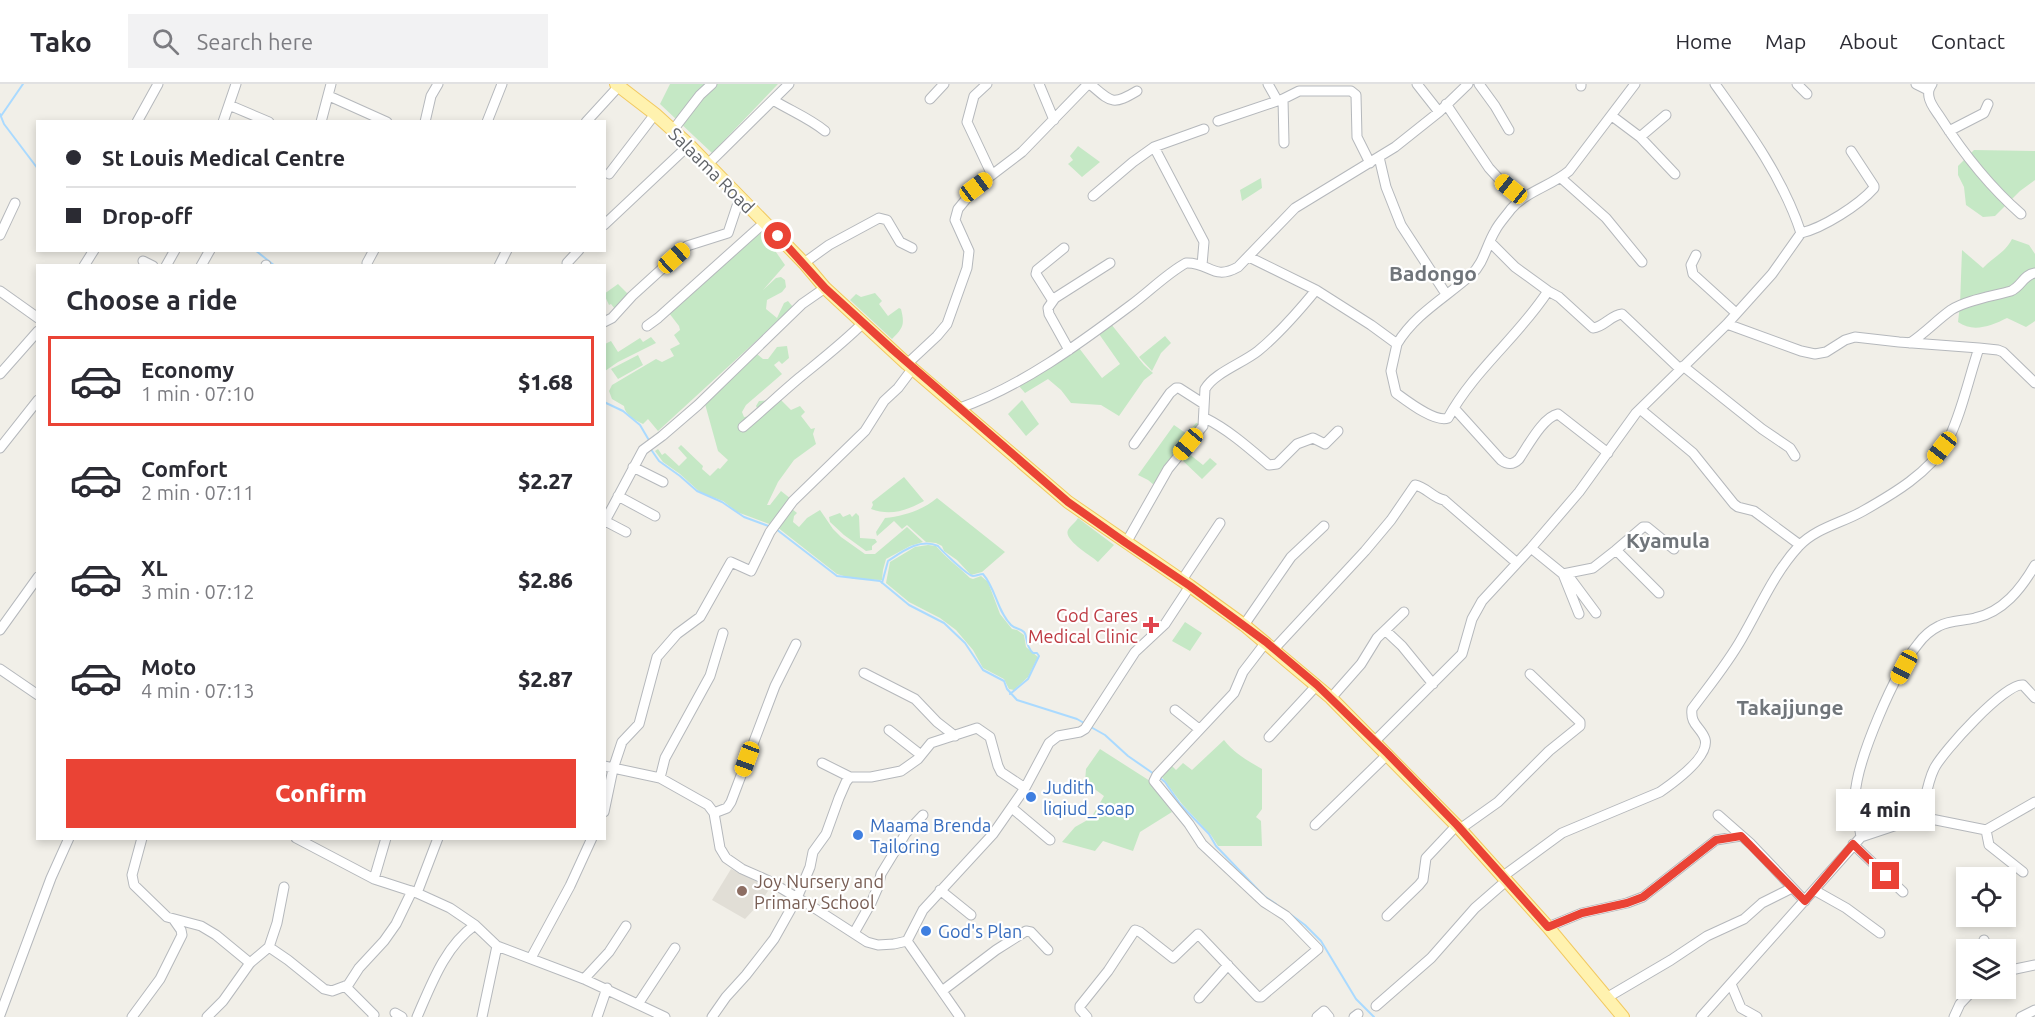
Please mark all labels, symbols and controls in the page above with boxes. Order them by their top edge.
search box [128,14,548,68]
icon: search [149,25,182,58]
text: Tako [30,26,92,57]
text: Search here [197,29,313,54]
text: Home [1675,29,1732,53]
text: Map [1765,29,1806,53]
text: About [1839,29,1898,53]
text: Contact [1931,29,2005,53]
street label: Salaama Road [665,123,759,217]
text: St Louis Medical Centre [102,145,345,170]
car [956,169,996,205]
car [1491,171,1531,207]
text: Drop-off [102,203,192,228]
route start [764,222,791,249]
car [655,239,693,277]
district label: Badongo [1389,261,1477,285]
text: Choose a ride [66,285,238,315]
icon: car [69,354,123,408]
text: Economy [141,357,234,382]
text: $1.68 [518,369,573,394]
text: 1 min · 07:10 [141,382,255,405]
car [1170,424,1206,464]
car [1924,428,1960,468]
icon: car [69,453,123,507]
text: Comfort [141,456,228,481]
text: $2.27 [518,468,573,493]
text: 2 min · 07:11 [141,481,255,504]
district label: Kyamula [1626,528,1710,552]
icon: car [69,552,123,606]
text: XL [141,555,168,580]
text: $2.86 [518,567,573,592]
text: 3 min · 07:12 [141,580,255,603]
place label: God Cares Medical Clinic [1028,605,1138,646]
marker: God Cares Medical Clinic [1142,616,1160,634]
car [1888,647,1920,687]
icon: car [69,651,123,705]
text: Moto [141,654,196,679]
text: $2.87 [518,666,573,691]
text: 4 min · 07:13 [141,679,255,702]
district label: Takajjunge [1736,695,1844,719]
car [732,739,762,779]
button: Confirm [66,759,576,828]
place label: Judith liqiud_soap [1043,777,1135,819]
callout: 4 min [1836,789,1936,831]
marker: Judith liqiud_soap [1024,790,1038,804]
text: 4 min [1860,798,1911,821]
place label: Maama Brenda Tailoring [870,815,991,856]
marker: Maama Brenda Tailoring [851,828,865,842]
route end [1872,862,1899,889]
map controls [1956,867,2016,999]
button: locate [1956,867,2016,927]
place label: Joy Nursery and Primary School [754,871,884,912]
marker: Joy Nursery and Primary School [735,884,749,898]
place label: God's Plan [938,921,1022,941]
marker: God's Plan [919,924,933,938]
button: layers [1956,939,2016,999]

